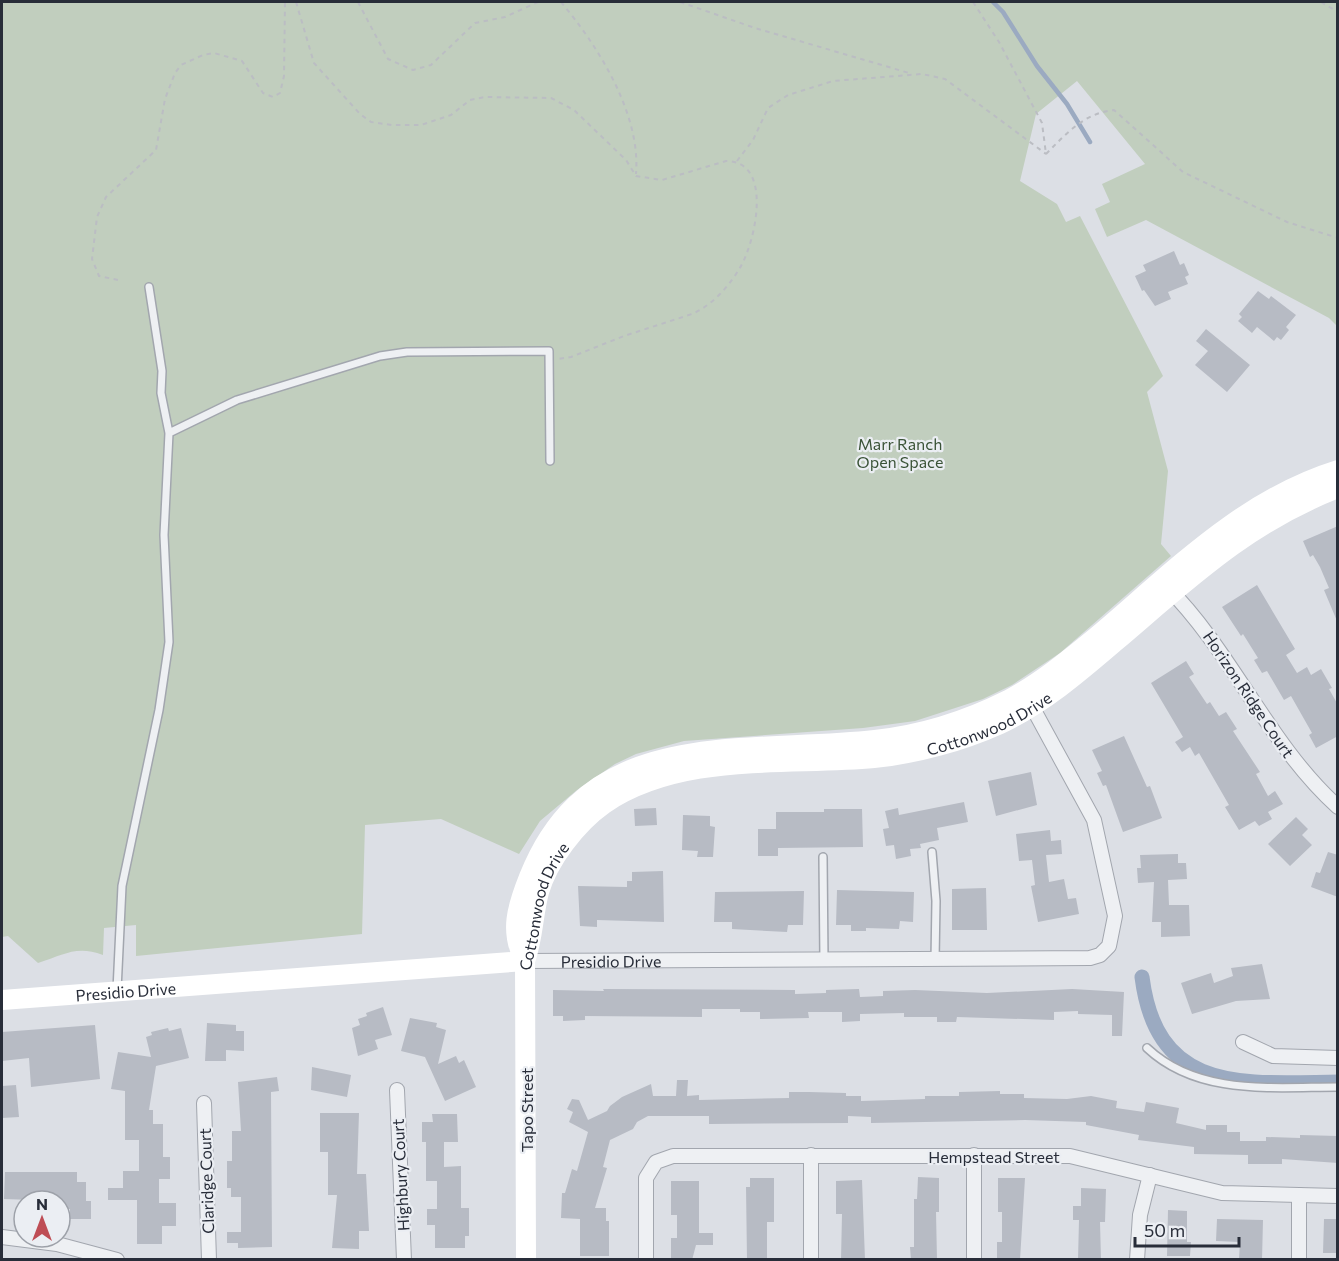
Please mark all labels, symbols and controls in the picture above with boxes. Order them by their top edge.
park label: Marr Ranch Open Space [857,434,943,471]
street label: Horizon Ridge Court [1200,627,1299,761]
street label: Cottonwood Drive [924,687,1055,758]
street label: Cottonwood Drive [515,838,572,970]
street label: Presidio Drive [561,951,661,970]
street label: Presidio Drive [75,978,177,1004]
street label: Tapo Street [517,1067,536,1152]
street label: Highbury Court [388,1118,412,1232]
street label: Claridge Court [195,1127,217,1234]
street label: Hempstead Street [928,1147,1060,1166]
north arrow [12,1189,72,1249]
text: N [36,1194,48,1213]
scale bar [1135,1210,1238,1248]
text: 50 m [1144,1219,1185,1241]

